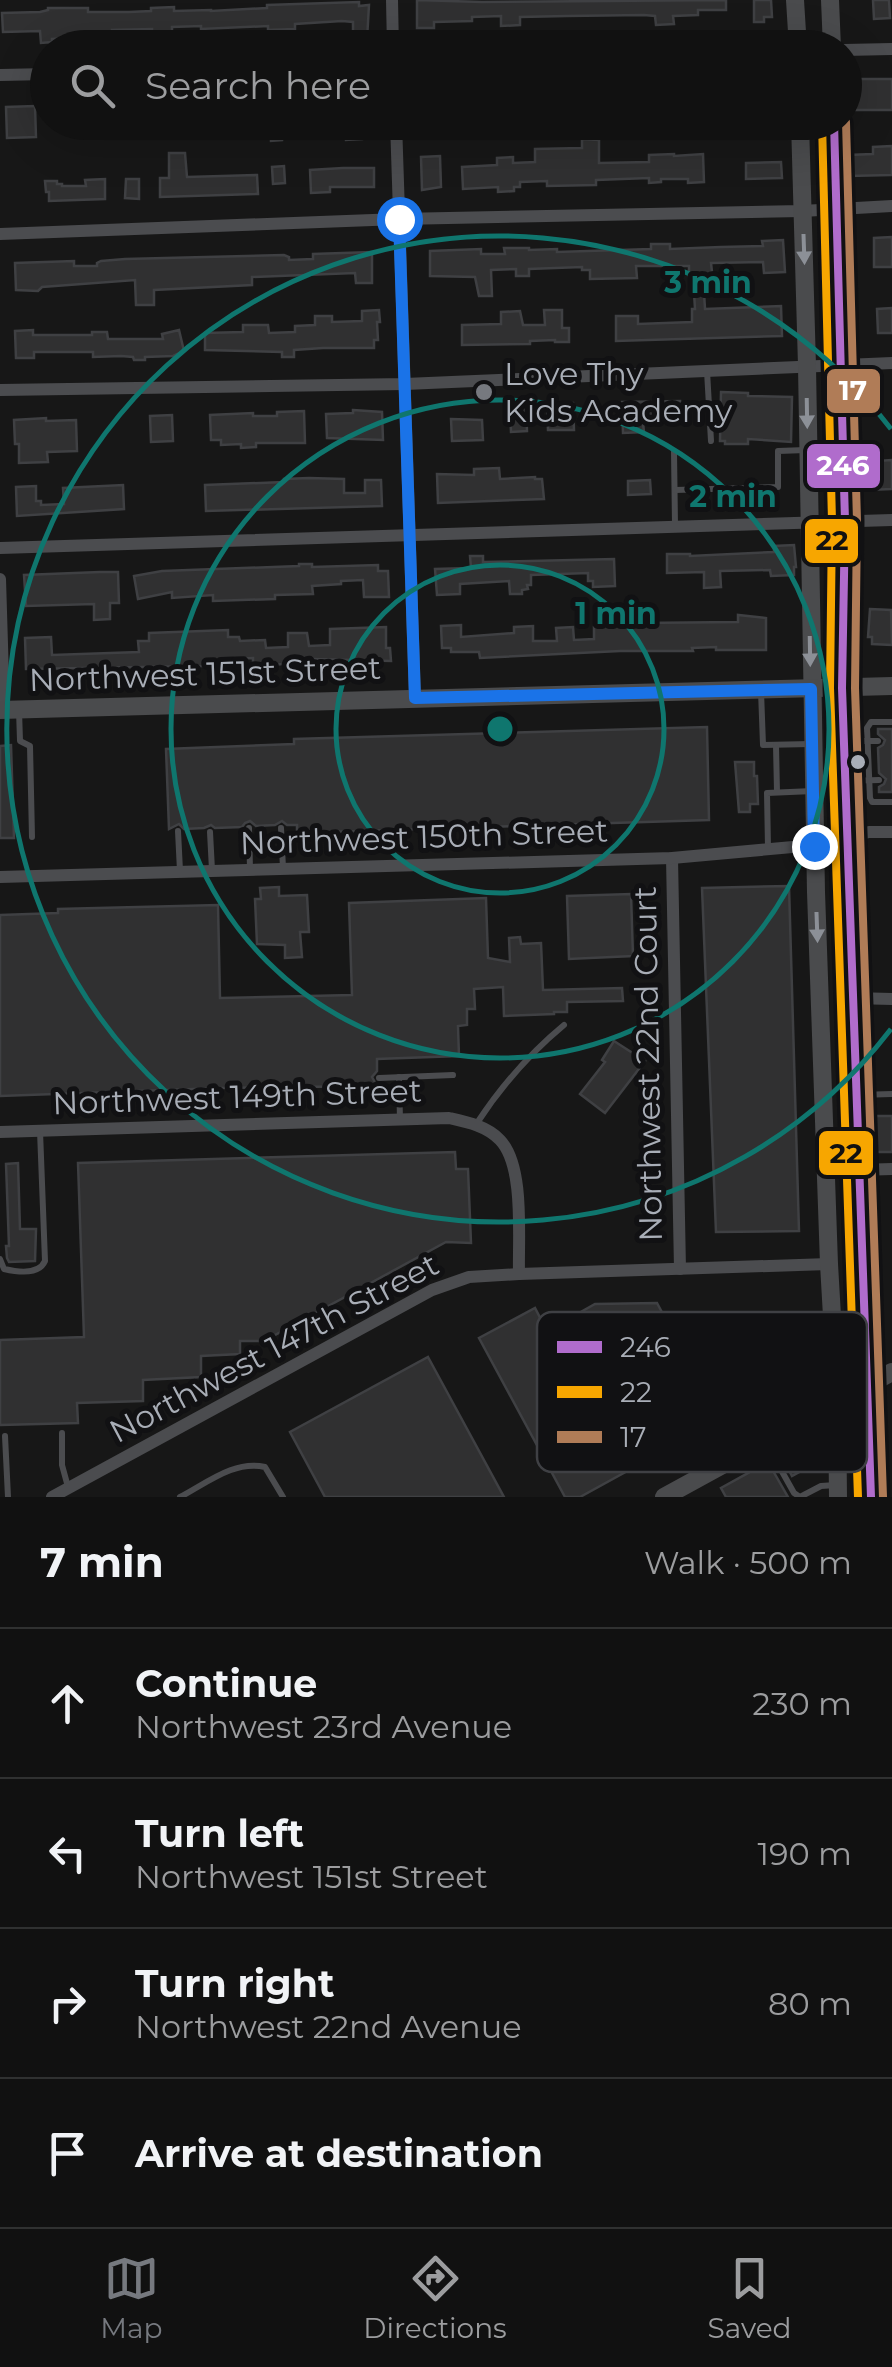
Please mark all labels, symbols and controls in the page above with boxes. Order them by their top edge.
search box [30,30,862,140]
icon: search [65,58,120,113]
text: Search here [145,62,371,109]
route start [377,197,423,243]
one-way arrow [796,234,812,266]
text: 3 min [663,264,752,301]
place label: Love Thy Kids Academy [504,354,733,430]
line badge: 17 [825,367,882,415]
text: 17 [839,373,867,407]
marker: Love Thy Kids Academy [473,381,495,403]
one-way arrow [799,398,815,430]
line badge: 246 [805,442,882,490]
text: 246 [816,448,870,482]
text: 2 min [689,478,777,515]
line badge: 22 [803,517,860,565]
text: 22 [815,523,849,557]
text: 1 min [575,595,657,632]
one-way arrow [802,636,818,668]
street label: Northwest 151st Street [28,648,382,699]
centre of rings [482,711,518,747]
unlabelled marker [848,752,868,772]
street label: Northwest 150th Street [239,811,609,862]
route end [792,824,838,870]
street label: Northwest 22nd Court [625,886,670,1242]
one-way arrow [809,911,825,943]
street label: Northwest 149th Street [52,1071,422,1122]
line badge: 22 [817,1129,875,1177]
text: 22 [829,1136,863,1170]
street label: Northwest 147th Street [103,1244,445,1451]
legend [537,1312,867,1472]
text: 246 [620,1330,671,1364]
text: 22 [620,1375,652,1409]
text: 17 [620,1420,647,1454]
text: 7 min [40,1536,164,1588]
text: Walk · 500 m [644,1543,852,1582]
text: Continue [135,1660,317,1707]
icon: ahead [40,1676,95,1731]
text: 230 m [752,1684,852,1723]
text: Northwest 23rd Avenue [135,1707,512,1746]
text: Turn left [135,1810,304,1857]
icon: left [40,1826,95,1881]
text: 190 m [757,1834,852,1873]
text: Northwest 151st Street [135,1857,488,1896]
text: Turn right [135,1960,334,2007]
icon: right [40,1976,95,2031]
text: 80 m [768,1984,852,2023]
text: Northwest 22nd Avenue [135,2007,522,2046]
icon: arrive [40,2126,95,2181]
text: Arrive at destination [135,2130,543,2177]
tab: Map [100,2251,163,2345]
tab: Directions [363,2251,507,2345]
tab: Saved [707,2251,792,2345]

